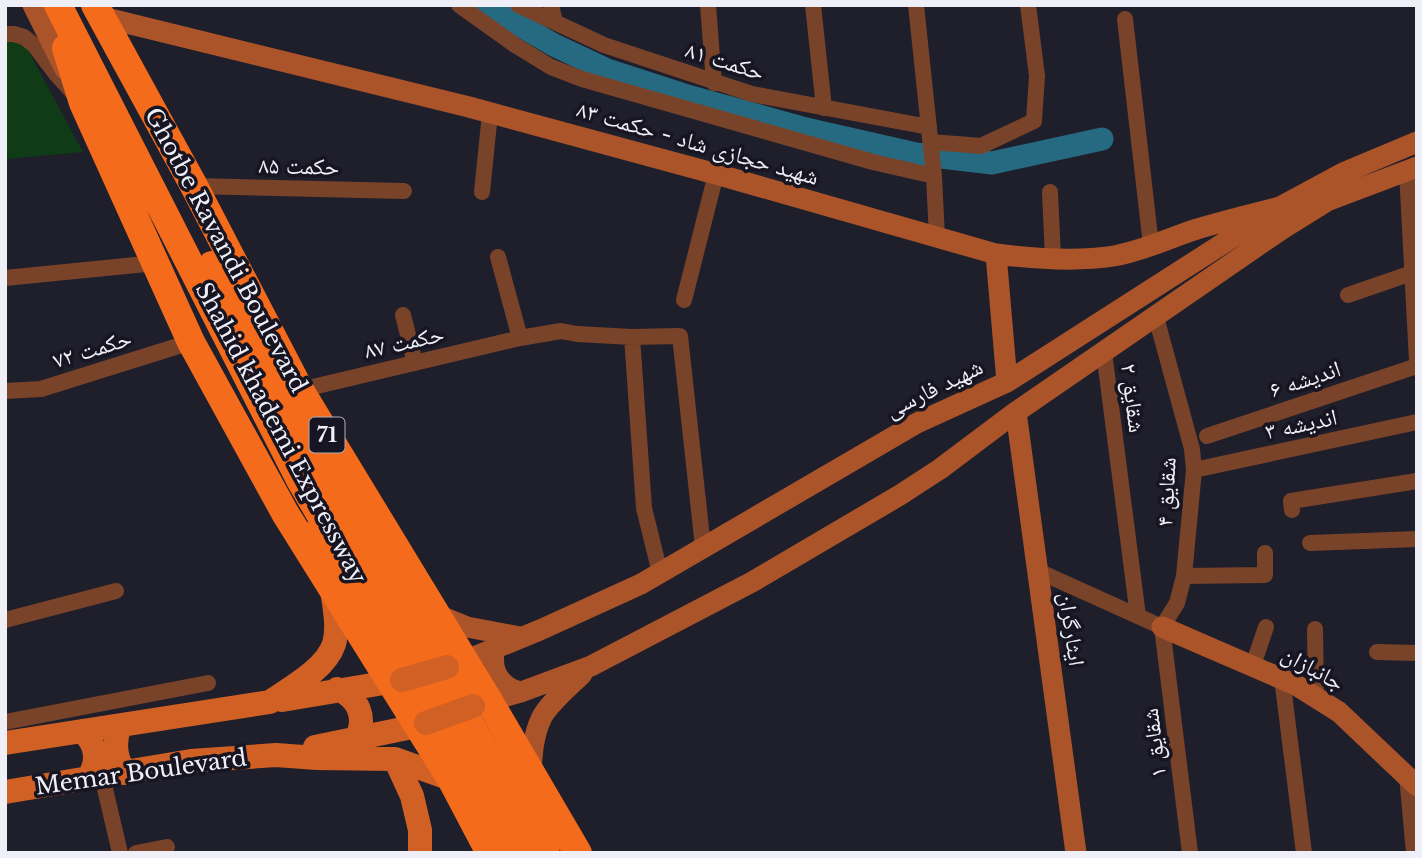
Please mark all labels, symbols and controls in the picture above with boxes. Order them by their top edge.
street label: حکمت ۸۱ [682,36,768,86]
street label: شهید حجازی شاد - حکمت ۸۳ [574,95,822,191]
street label: Ghotbe Ravandi Boulevard [139,103,313,397]
street label: حکمت ۸۵ [258,151,340,181]
street label: Shahid khademi Expressway [190,278,373,589]
street label: حکمت ۸۷ [362,319,446,365]
street label: حکمت ۷۲ [49,324,135,374]
street label: شهید فارسی [881,352,987,424]
street label: اندیشه ۶ [1266,354,1344,404]
street label: شقایق ۲ [1115,362,1151,434]
street label: اندیشه ۳ [1262,403,1340,445]
road number: 71 [310,418,344,452]
street label: شقایق ۴ [1150,457,1182,527]
street label: ایثارگران [1053,590,1091,668]
street label: جانبازان [1277,639,1349,697]
street label: شقایق ۱ [1136,707,1172,779]
street label: Memar Boulevard [33,743,249,801]

